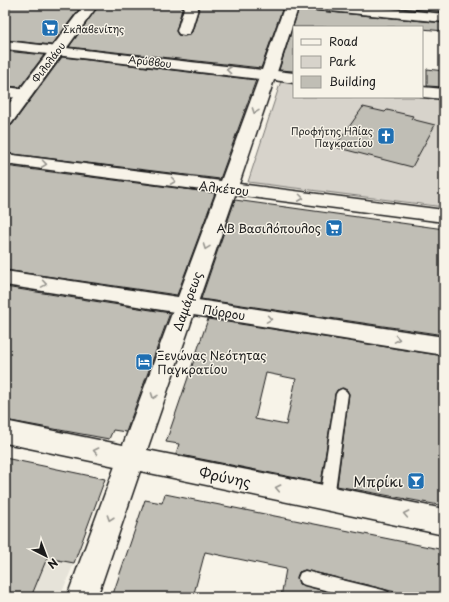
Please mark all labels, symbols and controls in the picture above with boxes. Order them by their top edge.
supermarket icon: Σκλαβενίτης [40,18,60,38]
place label: Σκλαβενίτης [63,21,124,36]
legend [293,26,423,98]
text: Road [329,32,358,50]
street label: Φιλολάου [28,38,68,85]
street label: Αρύββου [128,51,172,71]
text: Park [329,52,356,70]
one-way arrow [226,66,232,75]
text: Building [329,72,376,90]
one-way arrow [251,108,259,115]
place label: Προφήτης Ηλίας Παγκρατίου [291,123,373,150]
church icon: Προφήτης Ηλίας Παγκρατίου [376,126,396,146]
one-way arrow [41,159,47,168]
one-way arrow [169,176,176,185]
street label: Αλκέτου [198,176,250,200]
one-way arrow [298,193,304,202]
supermarket icon: ΑΒ Βασιλόπουλος [324,218,344,238]
place label: ΑΒ Βασιλόπουλος [217,219,321,237]
one-way arrow [203,243,211,250]
street label: Δαμάρεως [168,269,206,333]
one-way arrow [40,279,47,288]
street label: Πύρρου [201,300,247,324]
one-way arrow [266,314,272,323]
one-way arrow [394,334,400,343]
place label: Ξενώνας Νεότητας Παγκρατίου [157,346,266,378]
hotel icon: Ξενώνας Νεότητας Παγκρατίου [134,352,154,372]
one-way arrow [150,392,158,399]
one-way arrow [93,447,99,455]
street label: Φρύνης [197,461,253,493]
place label: Μπρίκι [353,471,403,492]
bar icon: Μπρίκι [406,471,426,491]
one-way arrow [275,484,282,493]
one-way arrow [403,510,409,519]
one-way arrow [106,515,115,522]
north arrow [26,536,66,576]
text: N [44,555,62,573]

